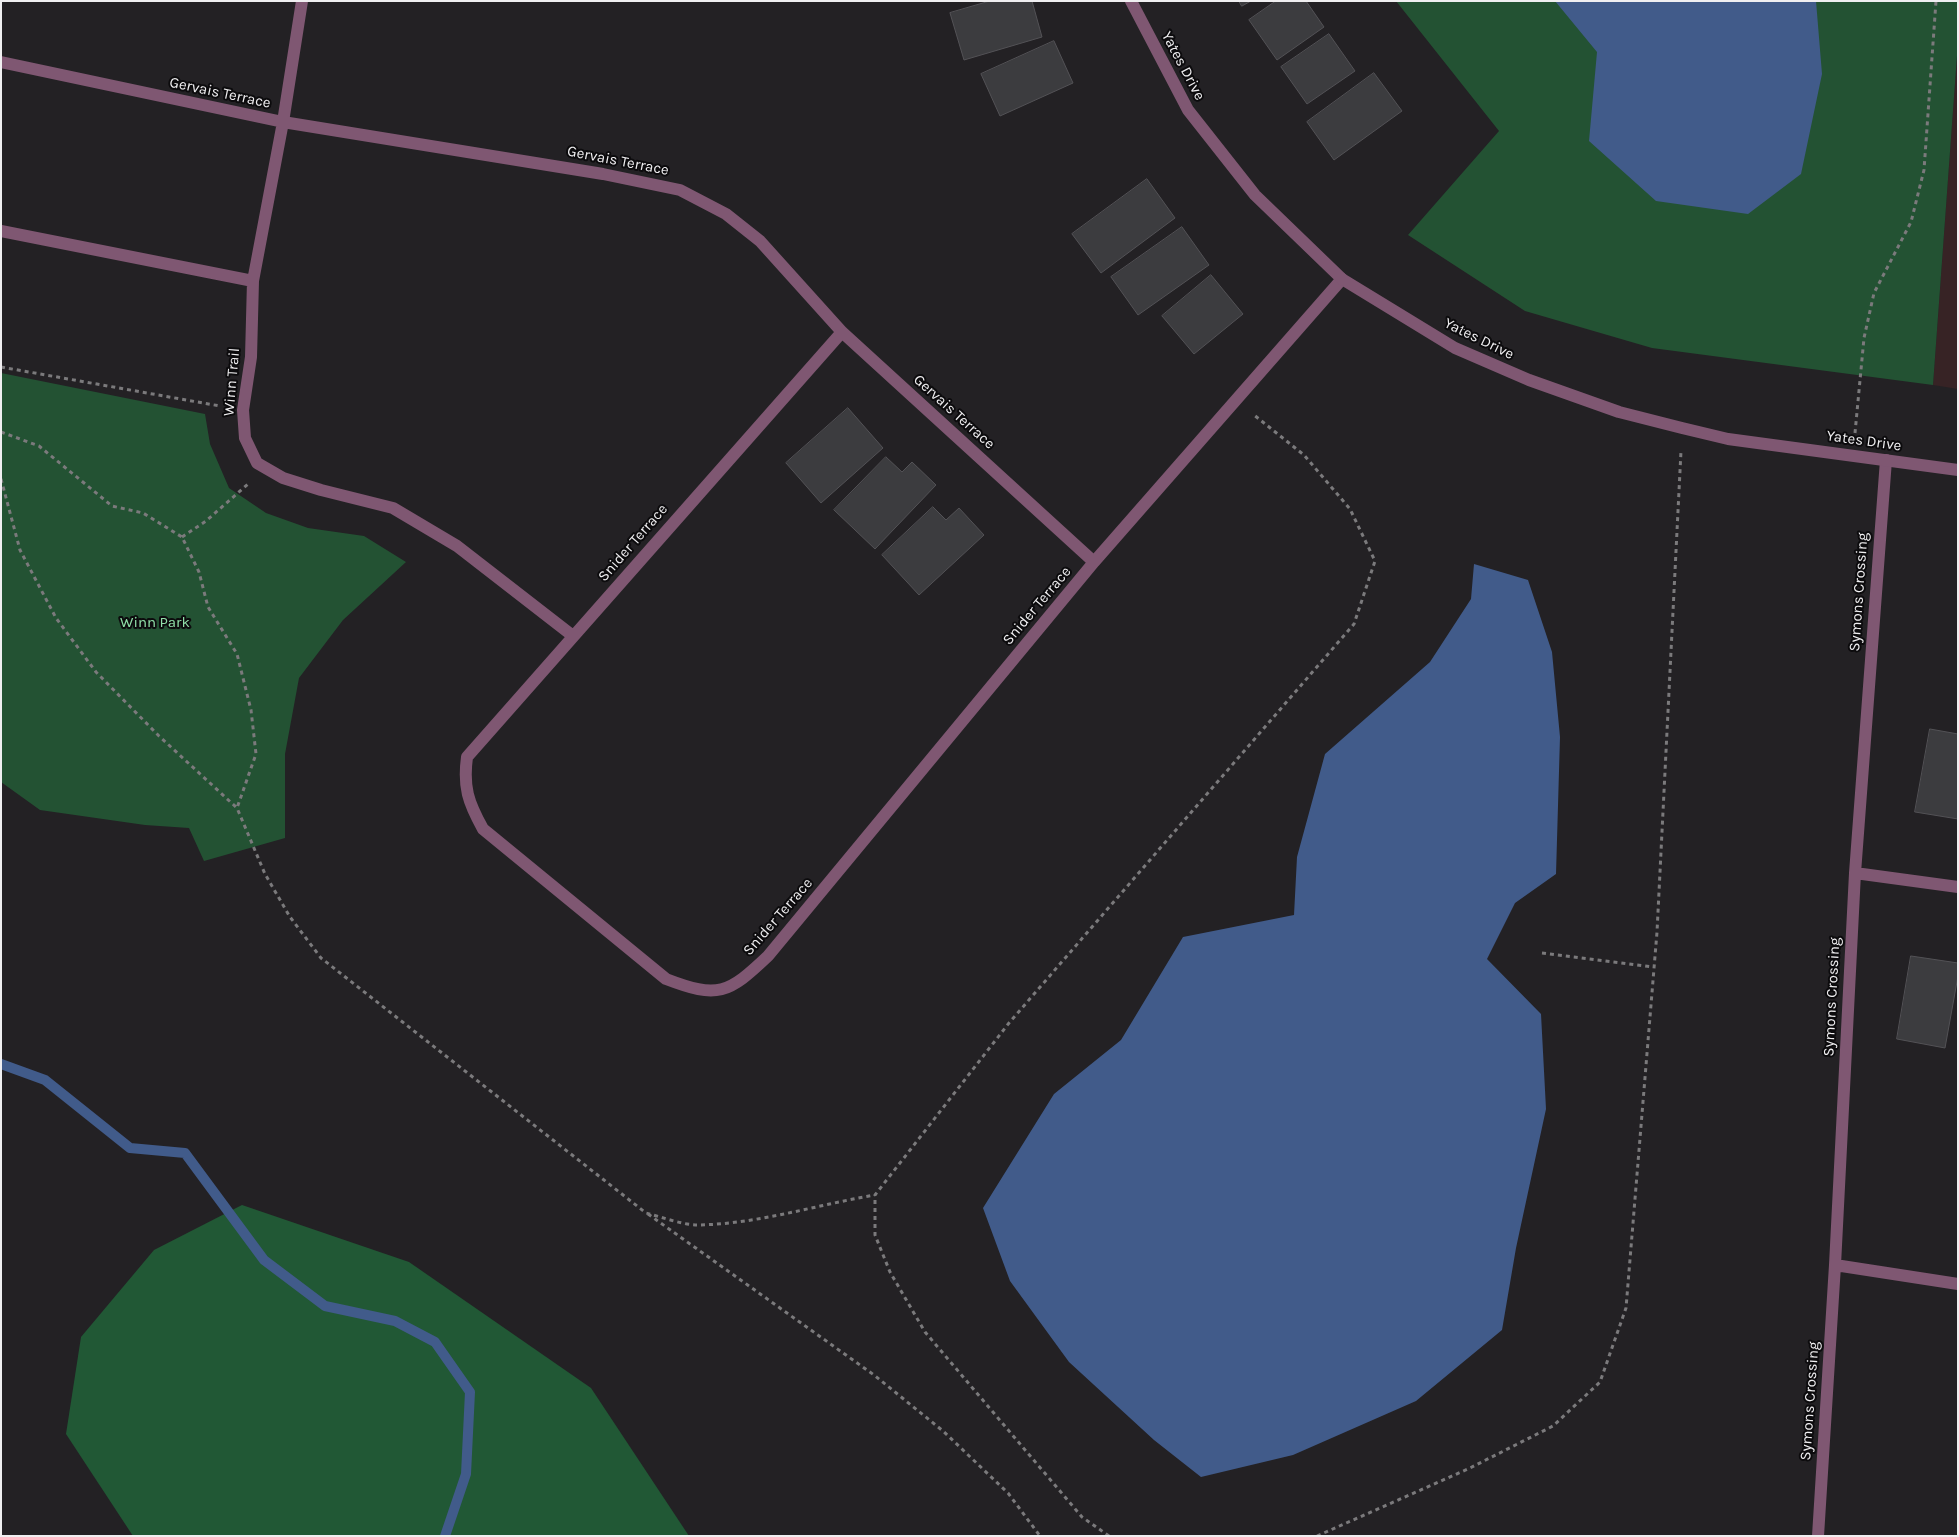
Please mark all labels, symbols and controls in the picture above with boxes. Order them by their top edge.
street label: Yates Drive [1157,28,1209,104]
street label: Gervais Terrace [168,73,272,113]
street label: Gervais Terrace [566,142,670,180]
street label: Yates Drive [1441,314,1517,364]
street label: Winn Trail [220,347,244,417]
street label: Gervais Terrace [910,371,998,453]
street label: Yates Drive [1825,427,1903,455]
street label: Snider Terrace [594,501,672,585]
street label: Symons Crossing [1846,532,1872,652]
street label: Snider Terrace [999,563,1075,649]
park label: Winn Park [120,614,190,632]
street label: Snider Terrace [739,875,817,959]
street label: Symons Crossing [1820,937,1844,1057]
street label: Symons Crossing [1797,1341,1823,1461]

